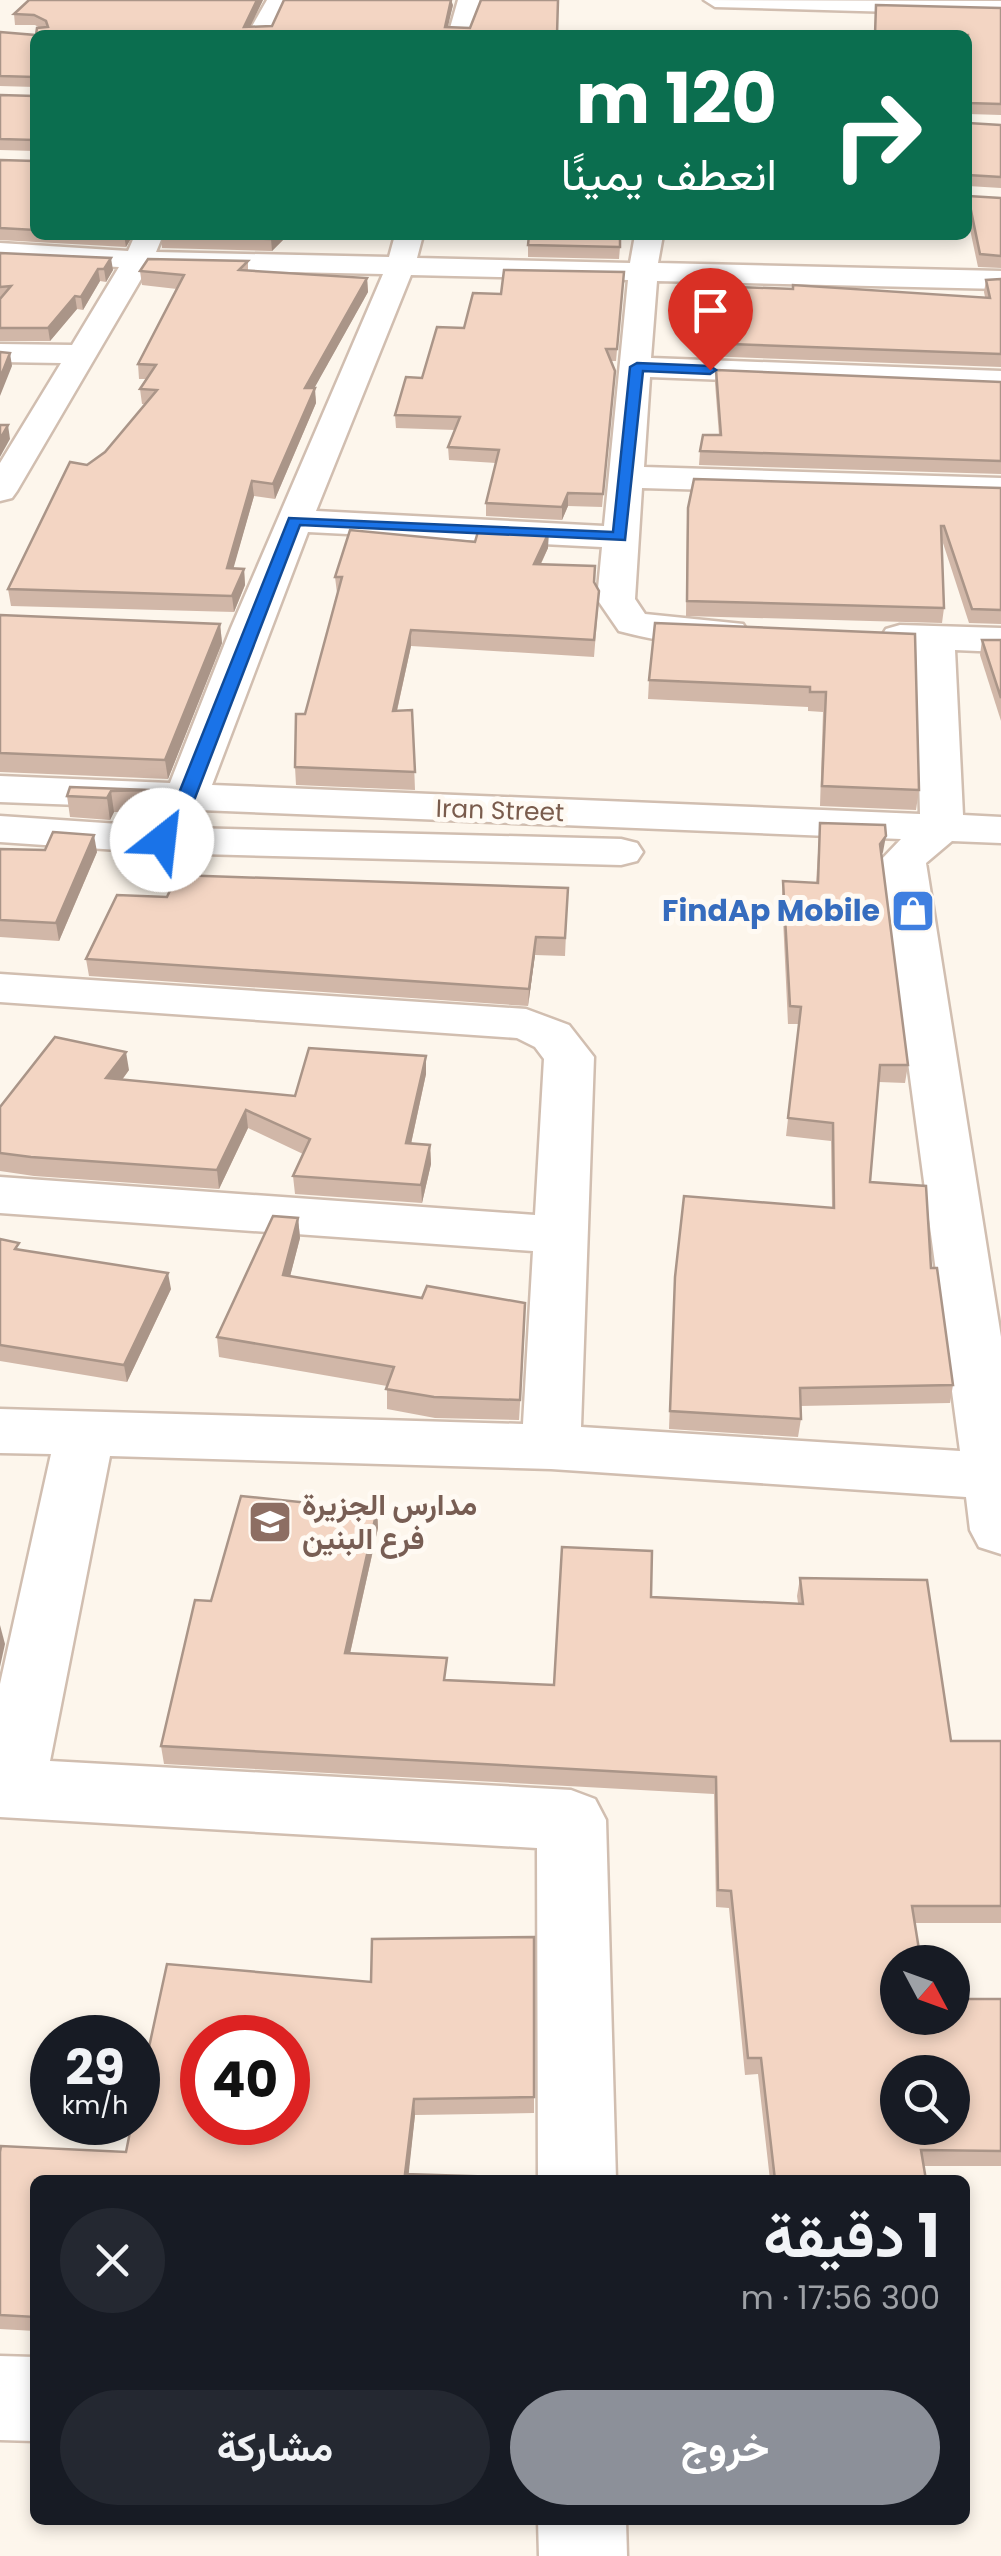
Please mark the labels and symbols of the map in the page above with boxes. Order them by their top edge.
pin [668,268,753,371]
position arrow [110,788,214,892]
street label: Iran Street [435,791,565,830]
shop icon: FindAp Mobile [890,888,936,934]
place label: FindAp Mobile [662,889,880,932]
place label: مدارس الجزيرة فرع البنين [302,1483,477,1560]
school or university icon: مدارس الجزيرة فرع البنين [247,1499,293,1545]
north arrow [880,1945,970,2035]
speed limit sign: 40 [180,2015,310,2145]

